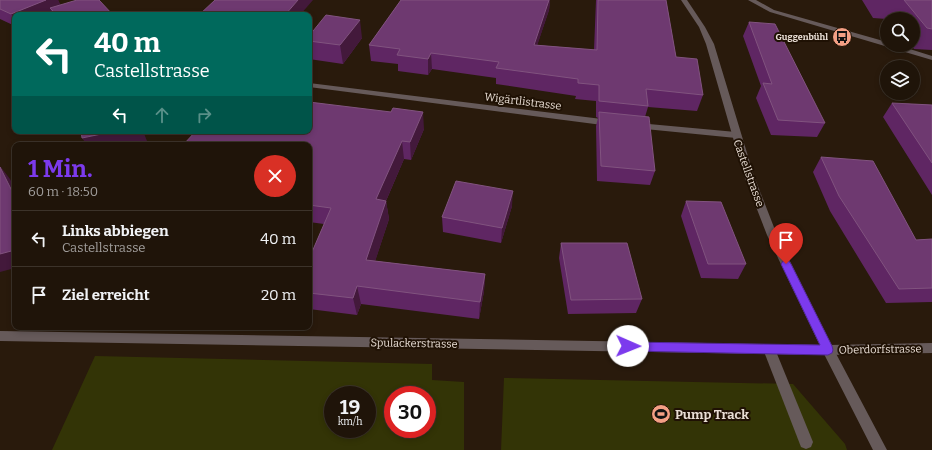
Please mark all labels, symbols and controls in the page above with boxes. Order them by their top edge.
map controls [880,12,920,100]
button: search [880,12,920,52]
text: 40 m [94,26,161,59]
bus stop icon: Guggenbühl [831,26,853,48]
icon: left [28,28,80,80]
place label: Guggenbühl [775,32,828,42]
text: Castellstrasse [94,60,210,82]
button: layers [880,60,920,100]
street label: Wigärtlistrasse [484,90,562,113]
icon: left [109,104,131,126]
icon: ahead [151,104,173,126]
icon: right [193,104,215,126]
street label: Castellstrasse [730,138,767,209]
text: 1 Min. [28,155,93,183]
button: close [254,155,296,197]
text: 60 m · 18:50 [28,184,98,199]
text: Links abbiegen [62,222,169,240]
pin [769,223,803,264]
icon: left [28,228,50,250]
icon: arrive [775,229,797,251]
text: 40 m [260,230,296,248]
text: Castellstrasse [62,240,145,255]
icon: arrive [28,284,50,306]
text: Ziel erreicht [62,286,150,304]
text: 20 m [261,286,296,304]
position arrow [607,325,649,367]
street label: Spulackerstrasse [370,336,458,351]
street label: Oberdorfstrasse [838,342,922,357]
speed limit sign: 30 [384,386,436,438]
text: 19 [340,395,360,419]
sports icon: Pump Track [650,403,672,425]
place label: Pump Track [675,407,749,422]
text: km/h [338,416,362,428]

